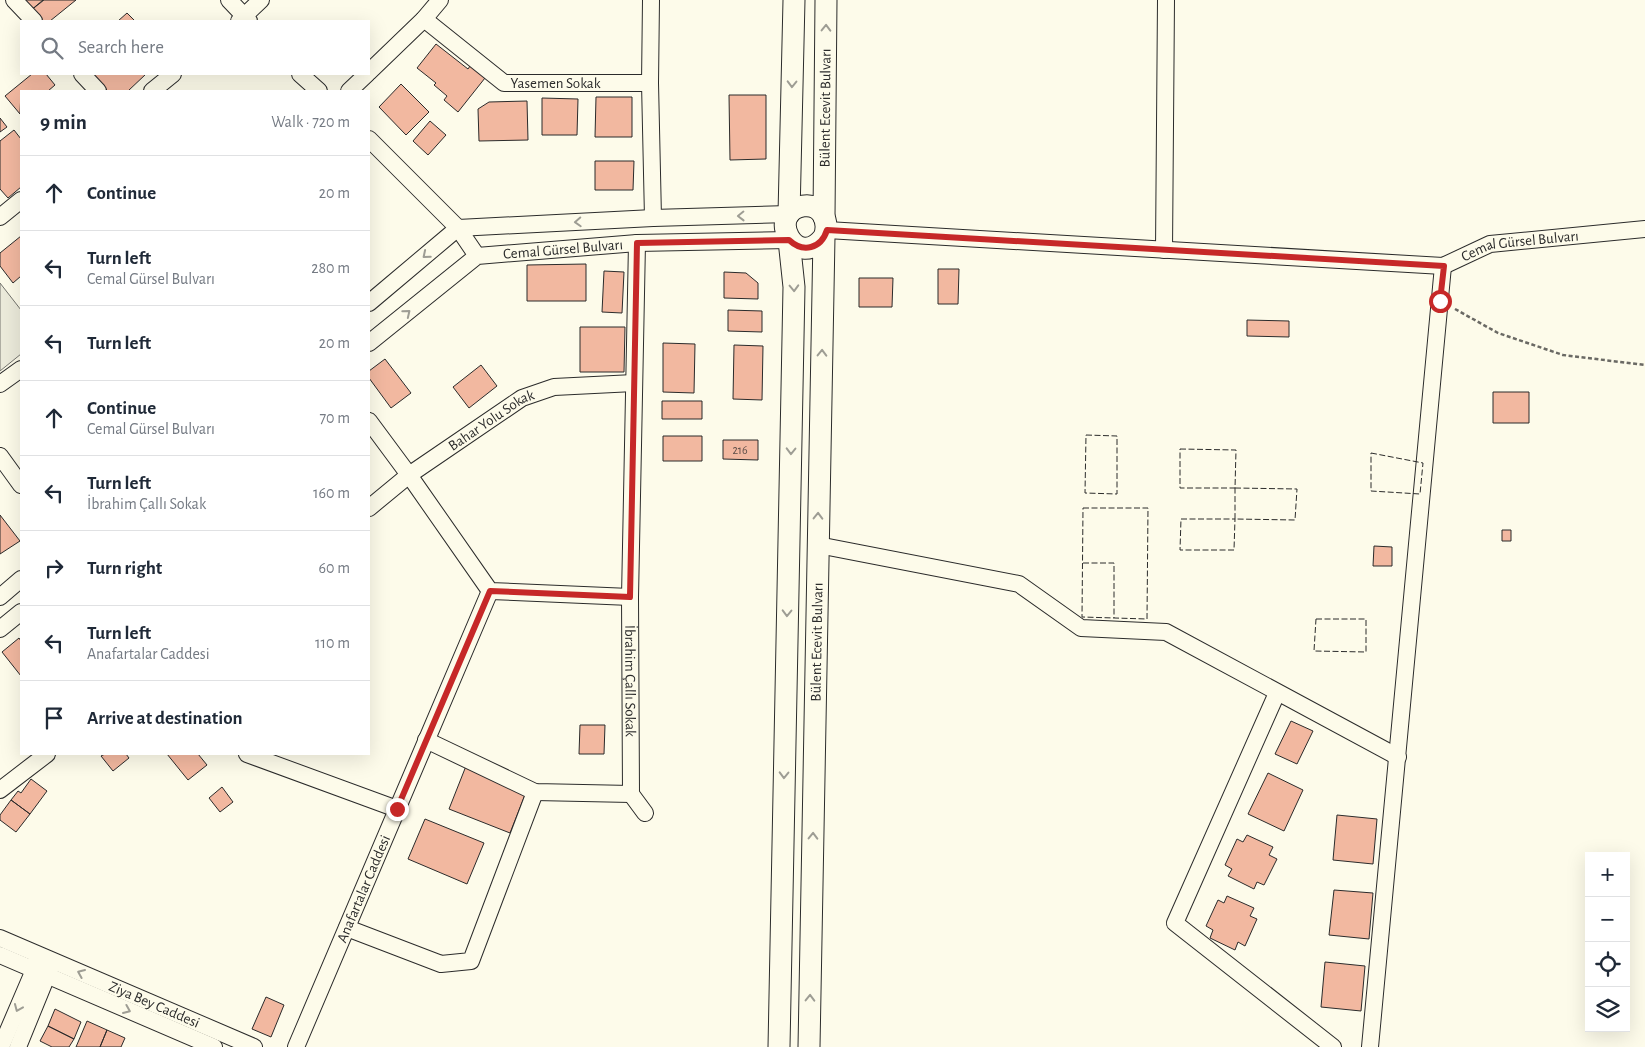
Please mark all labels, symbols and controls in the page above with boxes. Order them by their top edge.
search box [20,20,370,75]
one-way arrow [821,24,831,32]
icon: search [38,34,66,62]
text: Search here [78,38,164,57]
street label: Bülent Ecevit Bulvarı [817,48,833,168]
street label: Yasemen Sokak [511,76,601,91]
one-way arrow [787,80,797,88]
text: 9 min [40,112,87,133]
text: Walk · 720 m [271,114,350,130]
icon: ahead [40,179,68,207]
text: Continue [87,184,156,203]
text: 20 m [319,185,350,201]
one-way arrow [736,210,744,221]
one-way arrow [574,216,582,227]
street label: Cemal Gürsel Bulvarı [1459,228,1579,264]
street label: Cemal Gürsel Bulvarı [503,237,624,261]
text: Turn left [87,249,151,268]
one-way arrow [423,249,432,258]
icon: left [40,254,68,282]
text: 280 m [311,260,350,276]
text: Cemal Gürsel Bulvarı [87,271,215,287]
one-way arrow [788,284,799,292]
route start [1429,290,1452,313]
one-way arrow [401,309,410,318]
icon: left [40,329,68,357]
text: Turn left [87,334,151,353]
text: 20 m [319,335,350,351]
one-way arrow [817,349,827,357]
street label: Bahar Yolu Sokak [446,387,536,453]
text: Continue [87,399,156,418]
icon: ahead [40,404,68,432]
text: 70 m [319,410,350,426]
text: Cemal Gürsel Bulvarı [87,421,215,437]
house number: 216 [732,444,748,456]
one-way arrow [786,447,796,455]
text: Turn left [87,474,151,493]
icon: left [40,479,68,507]
text: 160 m [313,485,350,501]
text: İbrahim Çallı Sokak [87,496,206,512]
one-way arrow [813,512,823,520]
icon: right [40,554,68,582]
text: Turn right [87,559,162,578]
text: 60 m [319,560,350,576]
street label: Bülent Ecevit Bulvarı [808,582,825,702]
one-way arrow [782,609,793,617]
text: Turn left [87,624,151,643]
street label: İbrahim Çallı Sokak [623,625,640,737]
icon: left [40,629,68,657]
text: 110 m [315,635,350,651]
text: Anafartalar Caddesi [87,646,210,662]
icon: arrive [40,704,68,732]
text: Arrive at destination [87,709,243,728]
one-way arrow [779,772,790,780]
route end [386,798,409,821]
one-way arrow [807,832,818,840]
street label: Anafartalar Caddesi [334,833,393,945]
map controls [1585,852,1630,1032]
button: + [1585,852,1630,897]
button: − [1585,897,1630,942]
button: locate [1585,942,1630,987]
one-way arrow [77,968,86,979]
street label: Ziya Bey Caddesi [107,978,202,1030]
button: layers [1585,987,1630,1032]
one-way arrow [805,994,815,1002]
one-way arrow [14,1003,24,1012]
one-way arrow [123,1004,131,1014]

